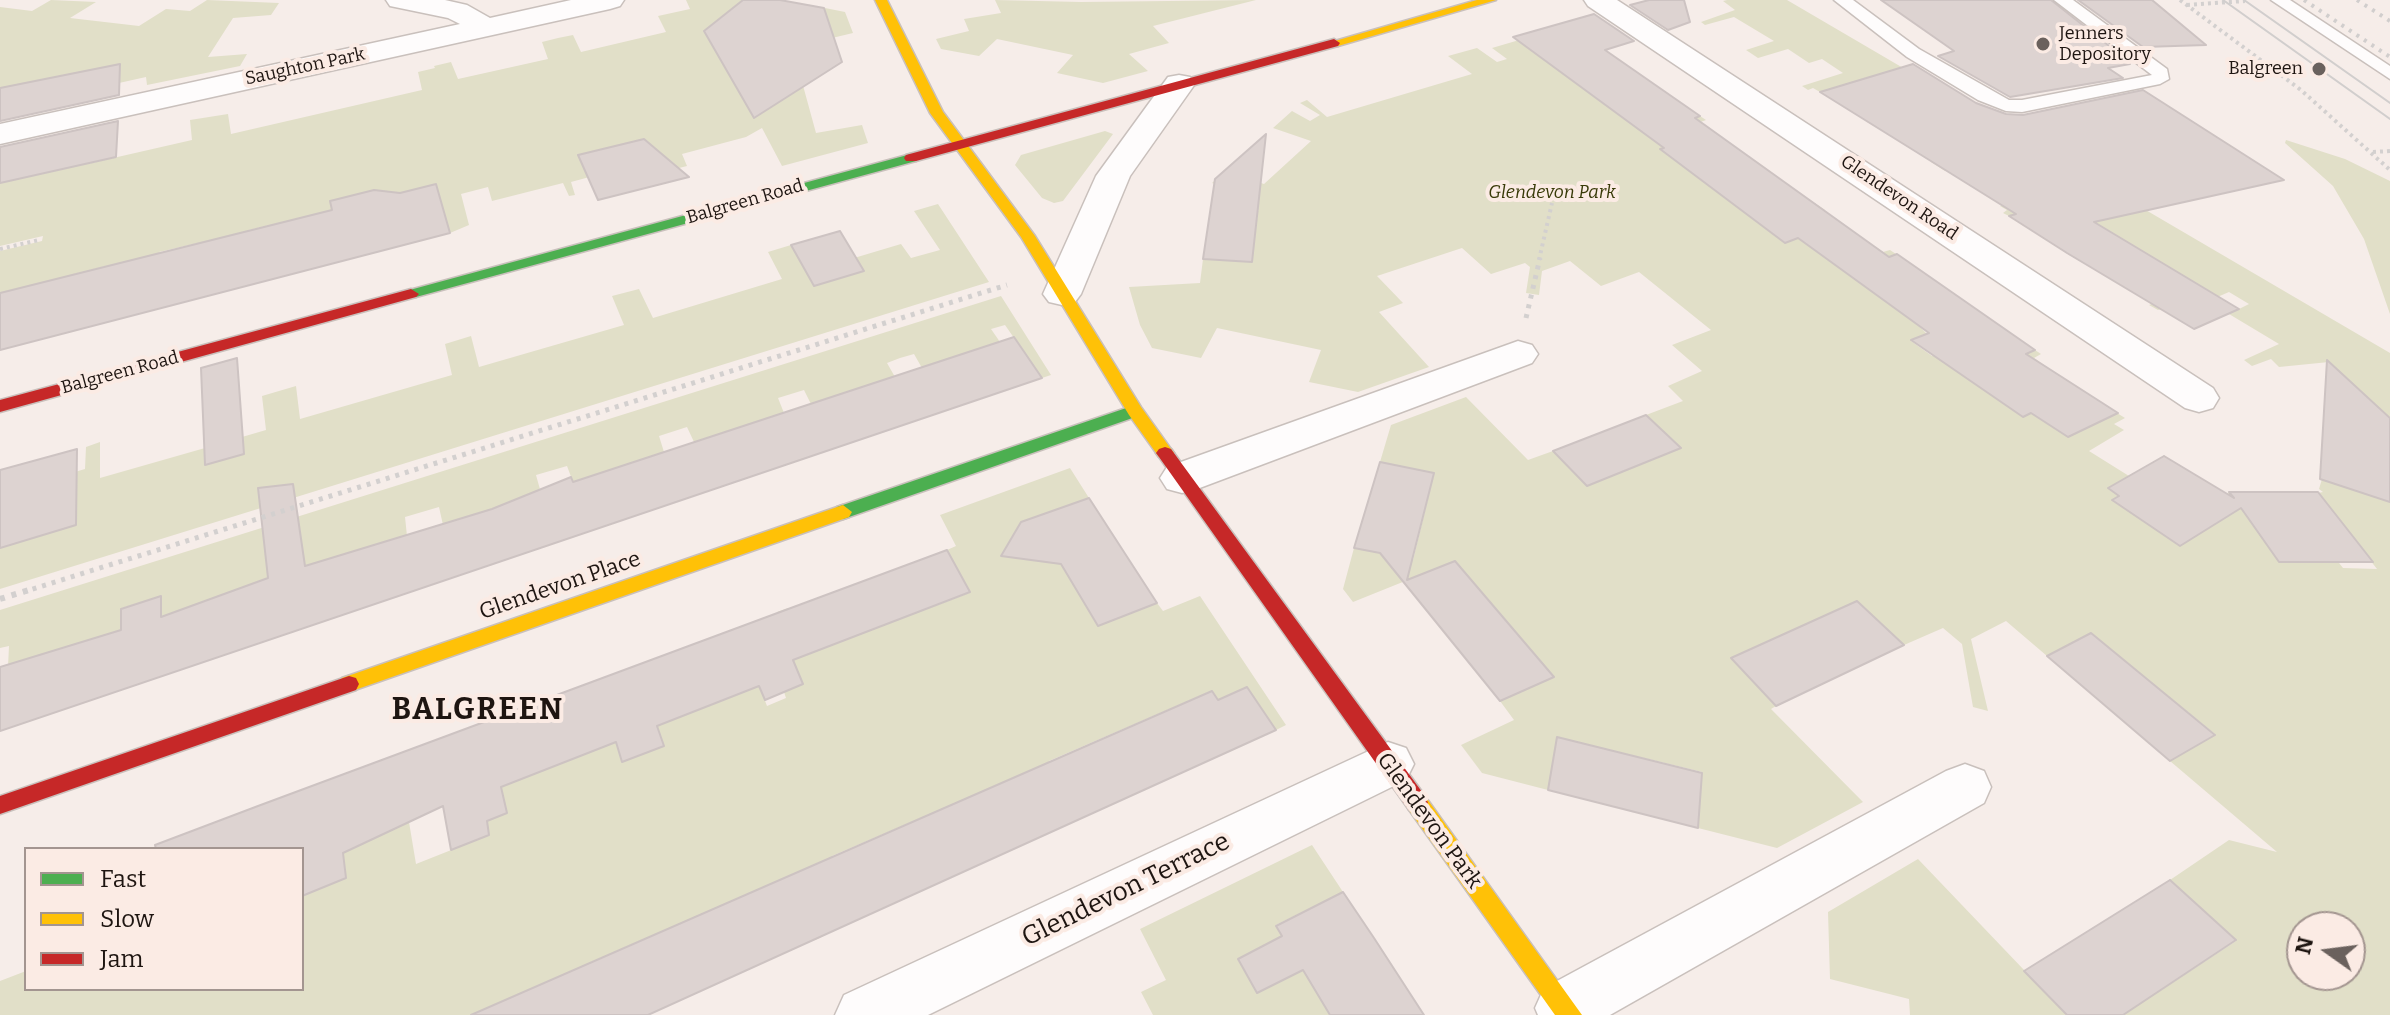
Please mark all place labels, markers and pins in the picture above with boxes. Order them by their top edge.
place label: Jenners Depository [2059,23,2151,66]
marker: Jenners Depository [2034,35,2052,53]
place label: Balgreen [2228,58,2303,80]
marker: Balgreen [2310,60,2328,78]

